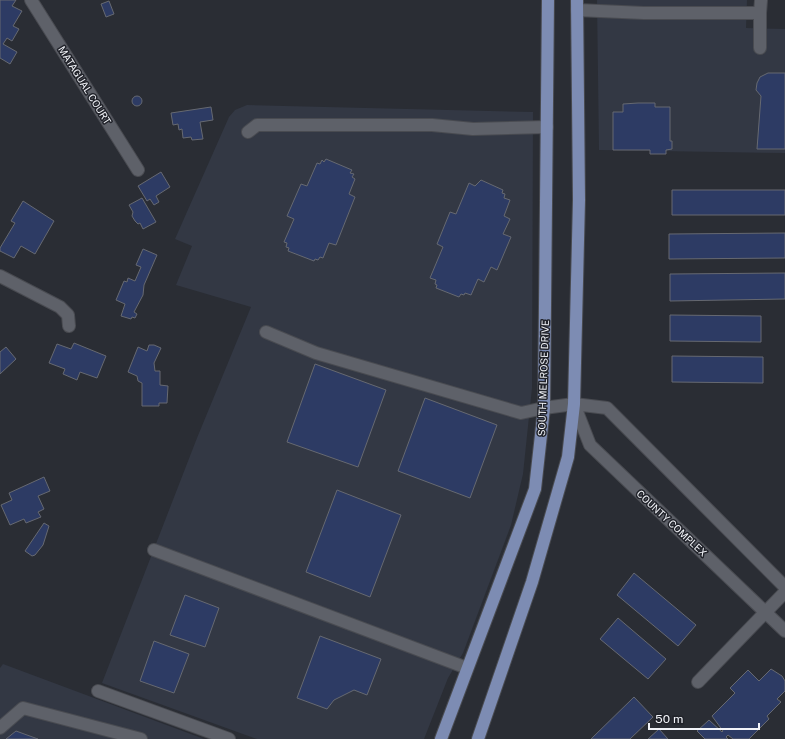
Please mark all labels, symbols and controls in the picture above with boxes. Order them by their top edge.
street label: MATAGUAL COURT [56,44,114,126]
street label: SOUTH MELROSE DRIVE [535,320,551,436]
street label: COUNTY COMPLEX [634,487,710,559]
scale bar [649,705,759,731]
text: 50 m [655,712,683,726]

